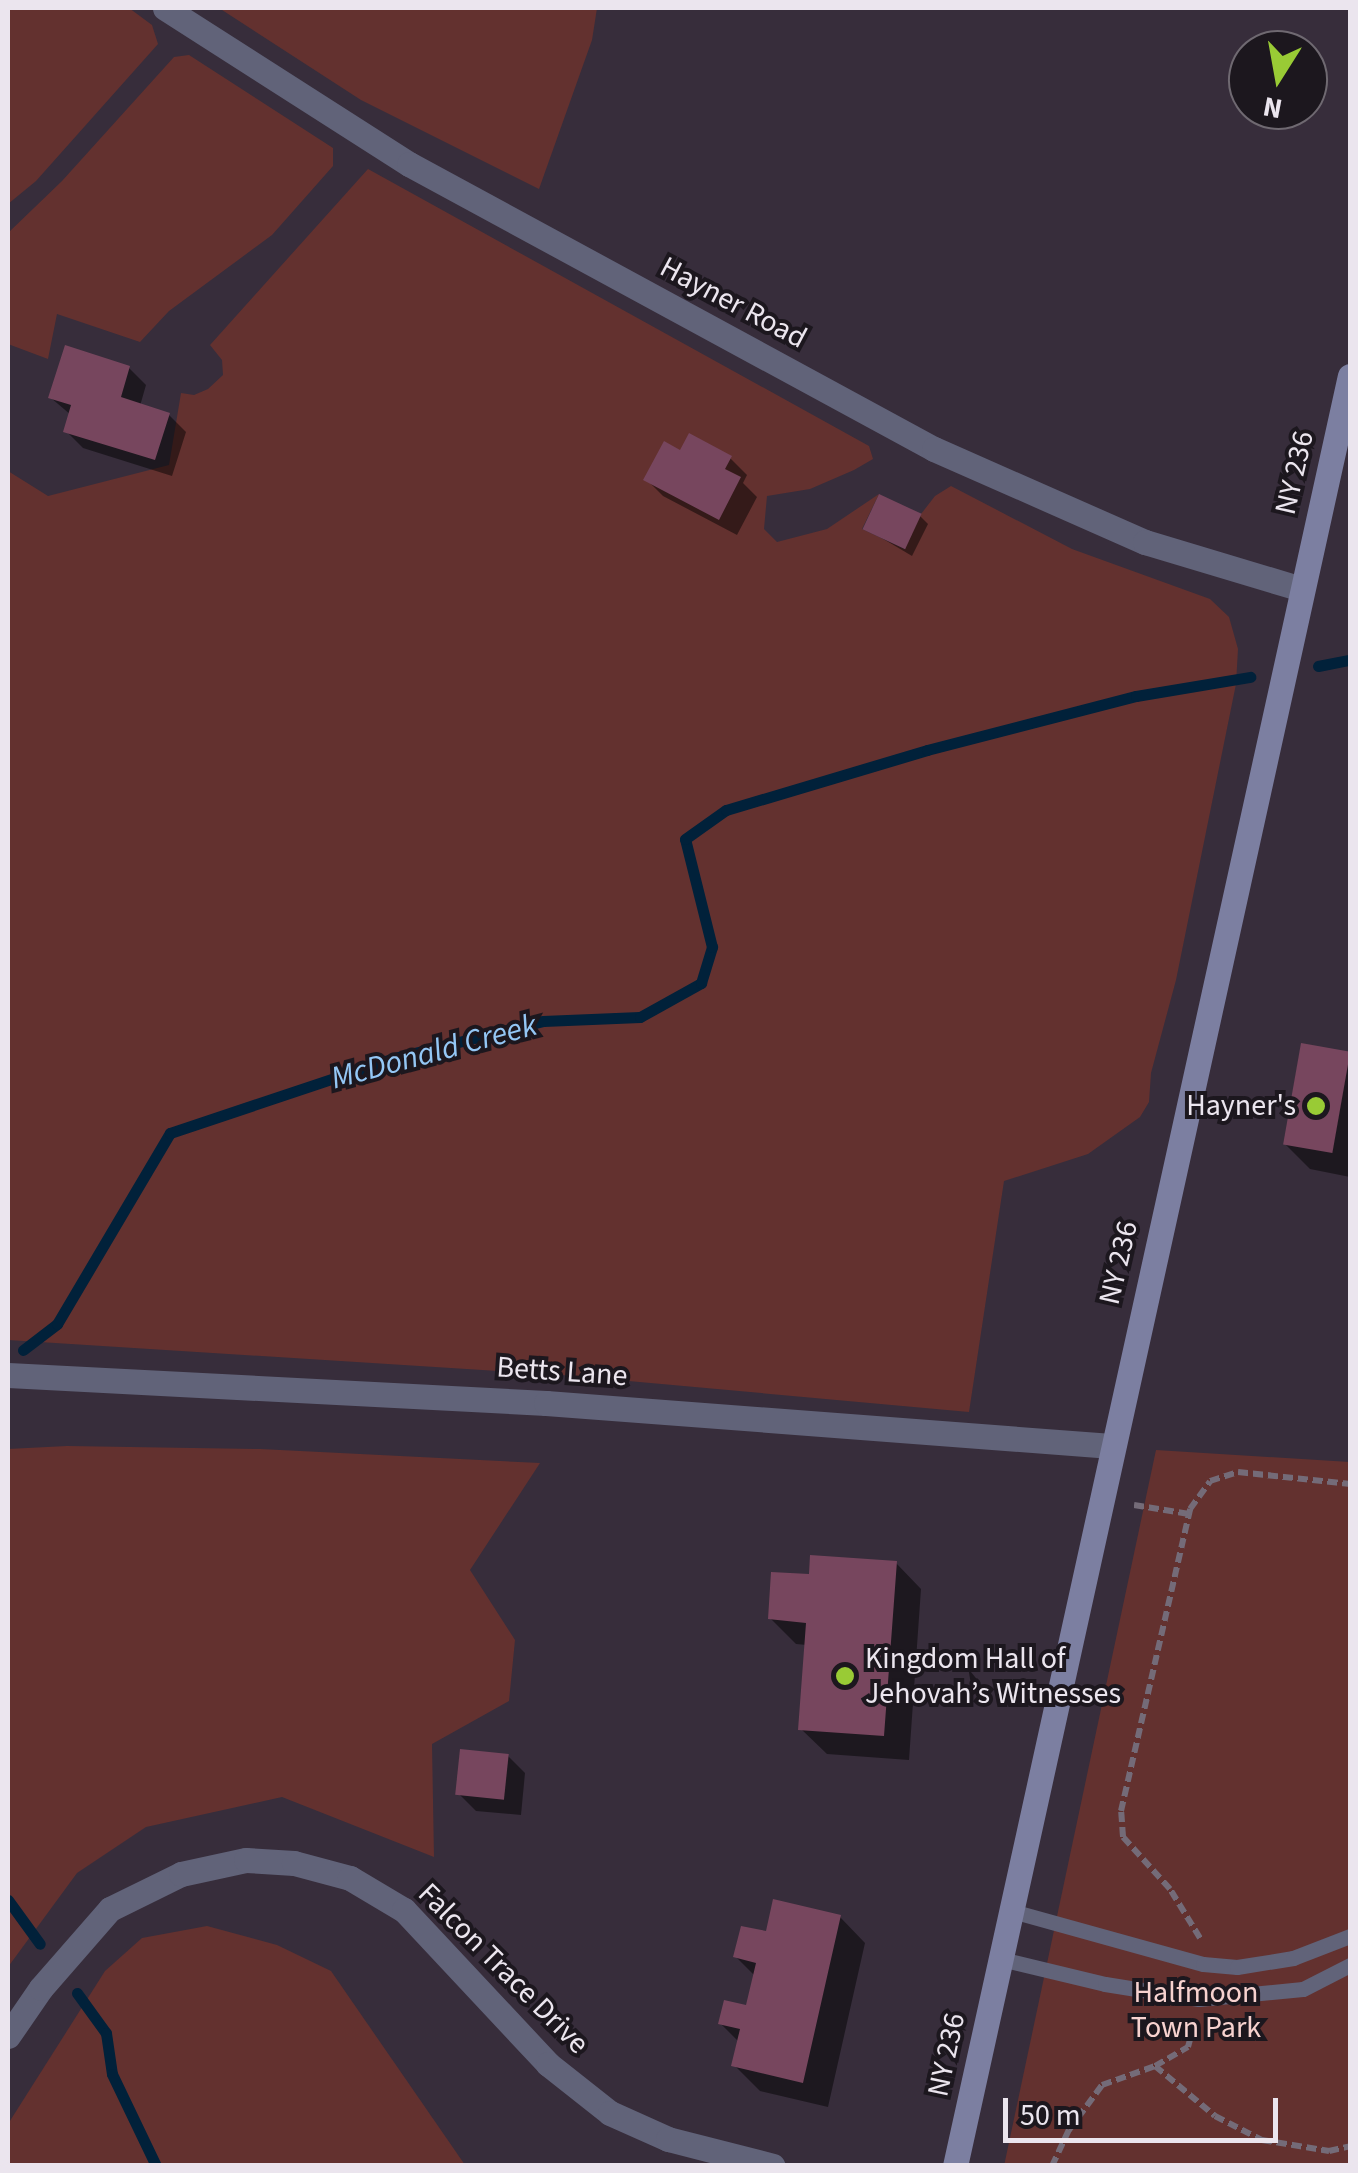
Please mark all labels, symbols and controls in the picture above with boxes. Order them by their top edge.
north arrow [1228,30,1328,130]
text: N [1260,86,1286,129]
street label: Hayner Road [654,249,812,357]
street label: NY 236 [1268,428,1322,518]
water label: McDonald Creek [327,1006,541,1098]
place label: Hayner's [1186,1088,1296,1124]
marker: Hayner's [1305,1095,1327,1117]
street label: NY 236 [1092,1218,1146,1308]
street label: Betts Lane [495,1349,629,1395]
place label: Kingdom Hall of Jehovah’s Witnesses [865,1641,1121,1712]
marker: Kingdom Hall of Jehovah’s Witnesses [834,1665,856,1687]
street label: Falcon Trace Drive [410,1876,596,2062]
park label: Halfmoon Town Park [1131,1975,1261,2046]
street label: NY 236 [921,2010,973,2100]
scale bar [1008,2078,1283,2140]
text: 50 m [1020,2094,1081,2137]

